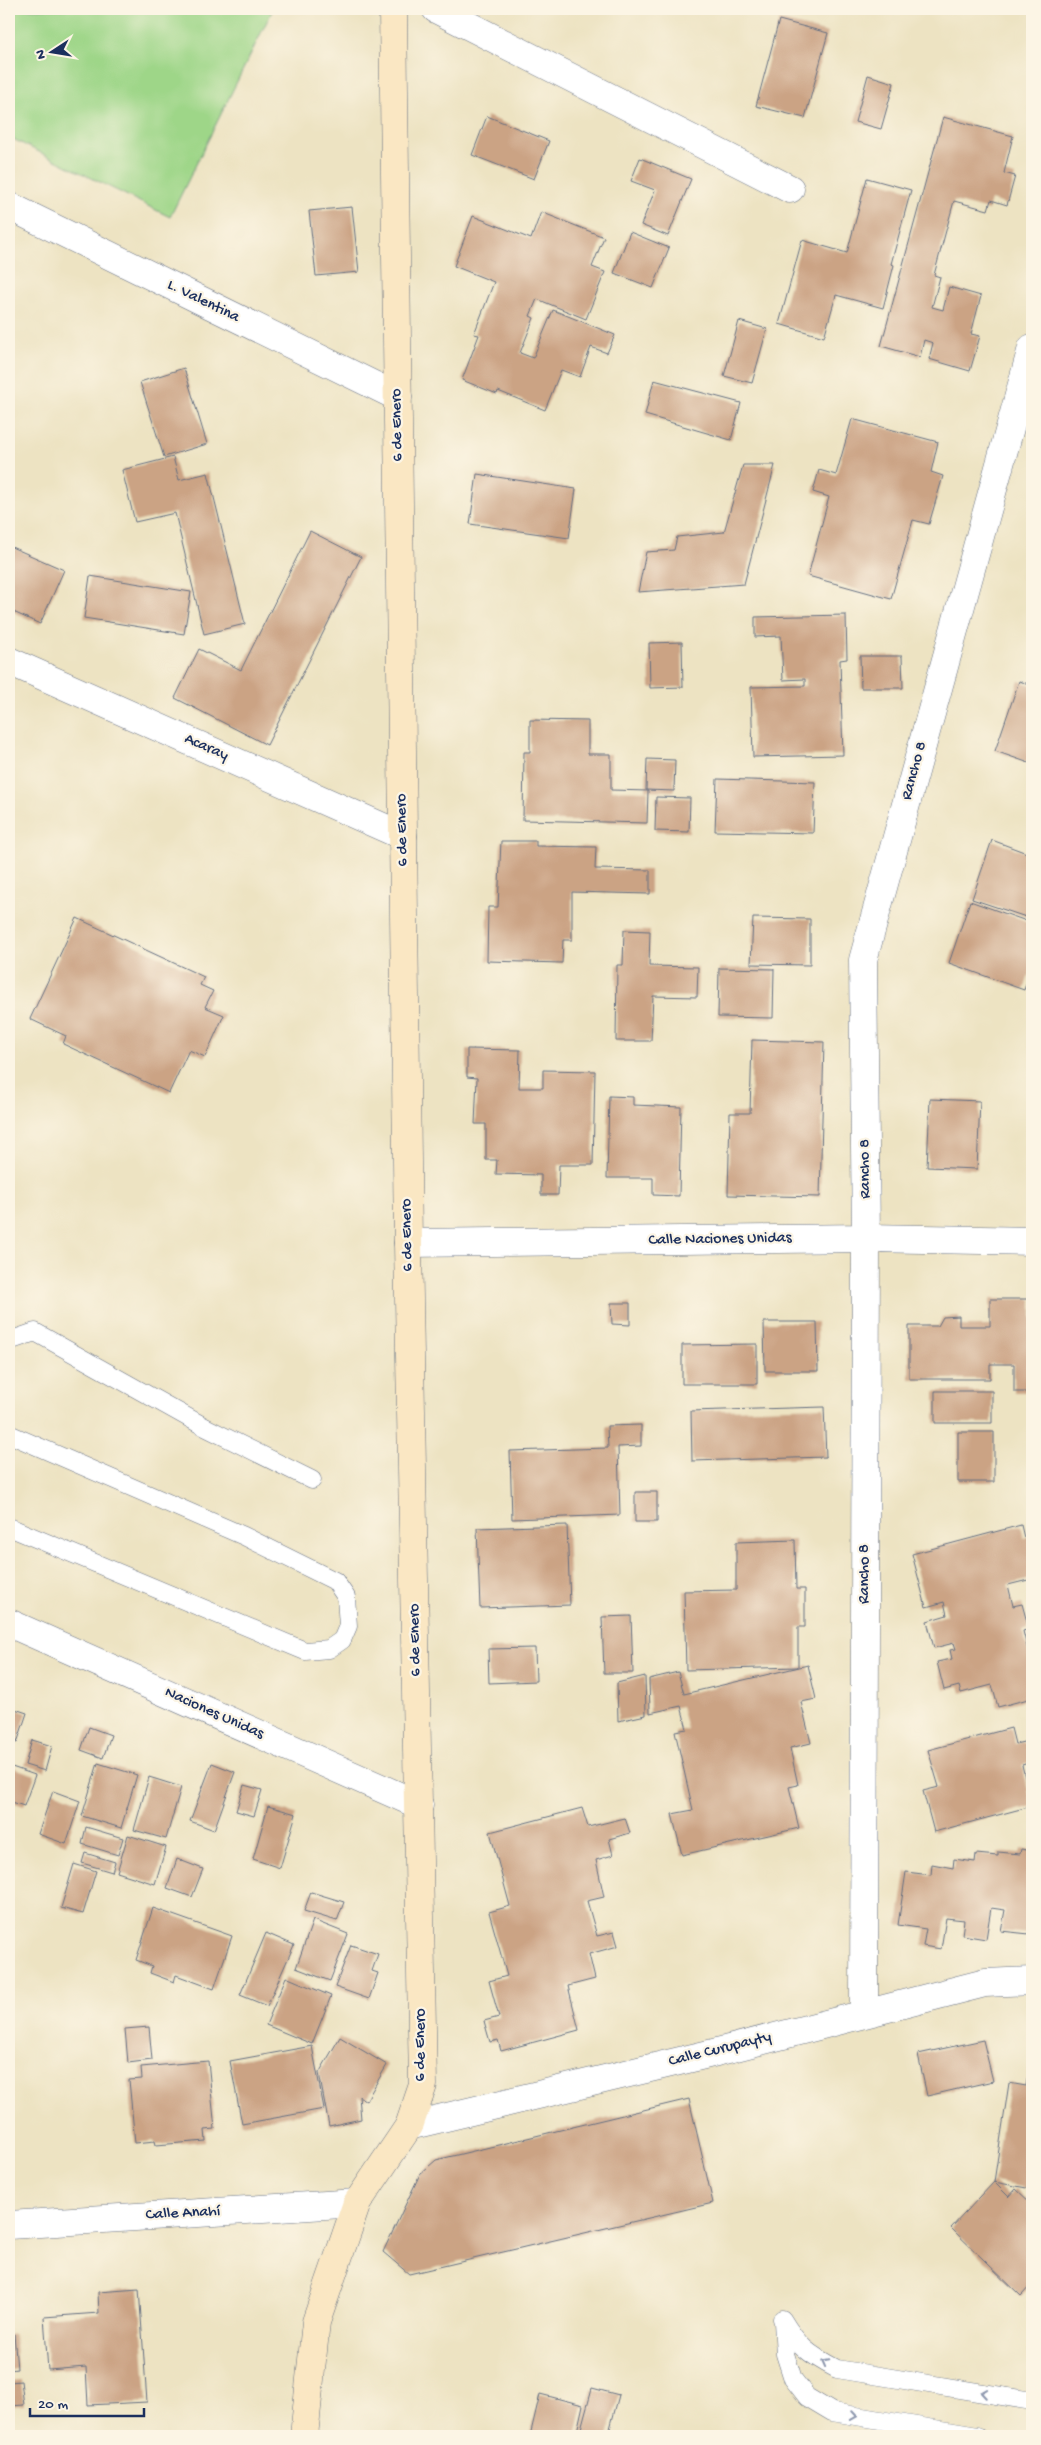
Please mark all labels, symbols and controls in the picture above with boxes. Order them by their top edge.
north arrow [28,28,78,78]
text: N [32,48,51,60]
street label: L. Valentina [164,276,243,328]
street label: 6 de Enero [388,388,408,462]
street label: Acaray [181,730,231,766]
street label: Rancho 8 [898,739,932,802]
street label: 6 de Enero [393,793,413,867]
street label: Rancho 8 [856,1139,876,1199]
street label: 6 de Enero [398,1198,418,1272]
street label: Calle Naciones Unidas [648,1229,793,1251]
street label: Rancho 8 [856,1544,875,1604]
street label: 6 de Enero [406,1603,426,1677]
street label: Naciones Unidas [161,1684,268,1745]
street label: 6 de Enero [412,2008,431,2082]
street label: Calle Curupayty [667,2028,773,2072]
street label: Calle Anahí [145,2203,221,2225]
one-way arrow [821,2359,830,2369]
scale bar [30,2385,144,2417]
one-way arrow [980,2388,988,2399]
text: 20 m [38,2396,68,2414]
one-way arrow [850,2411,859,2421]

